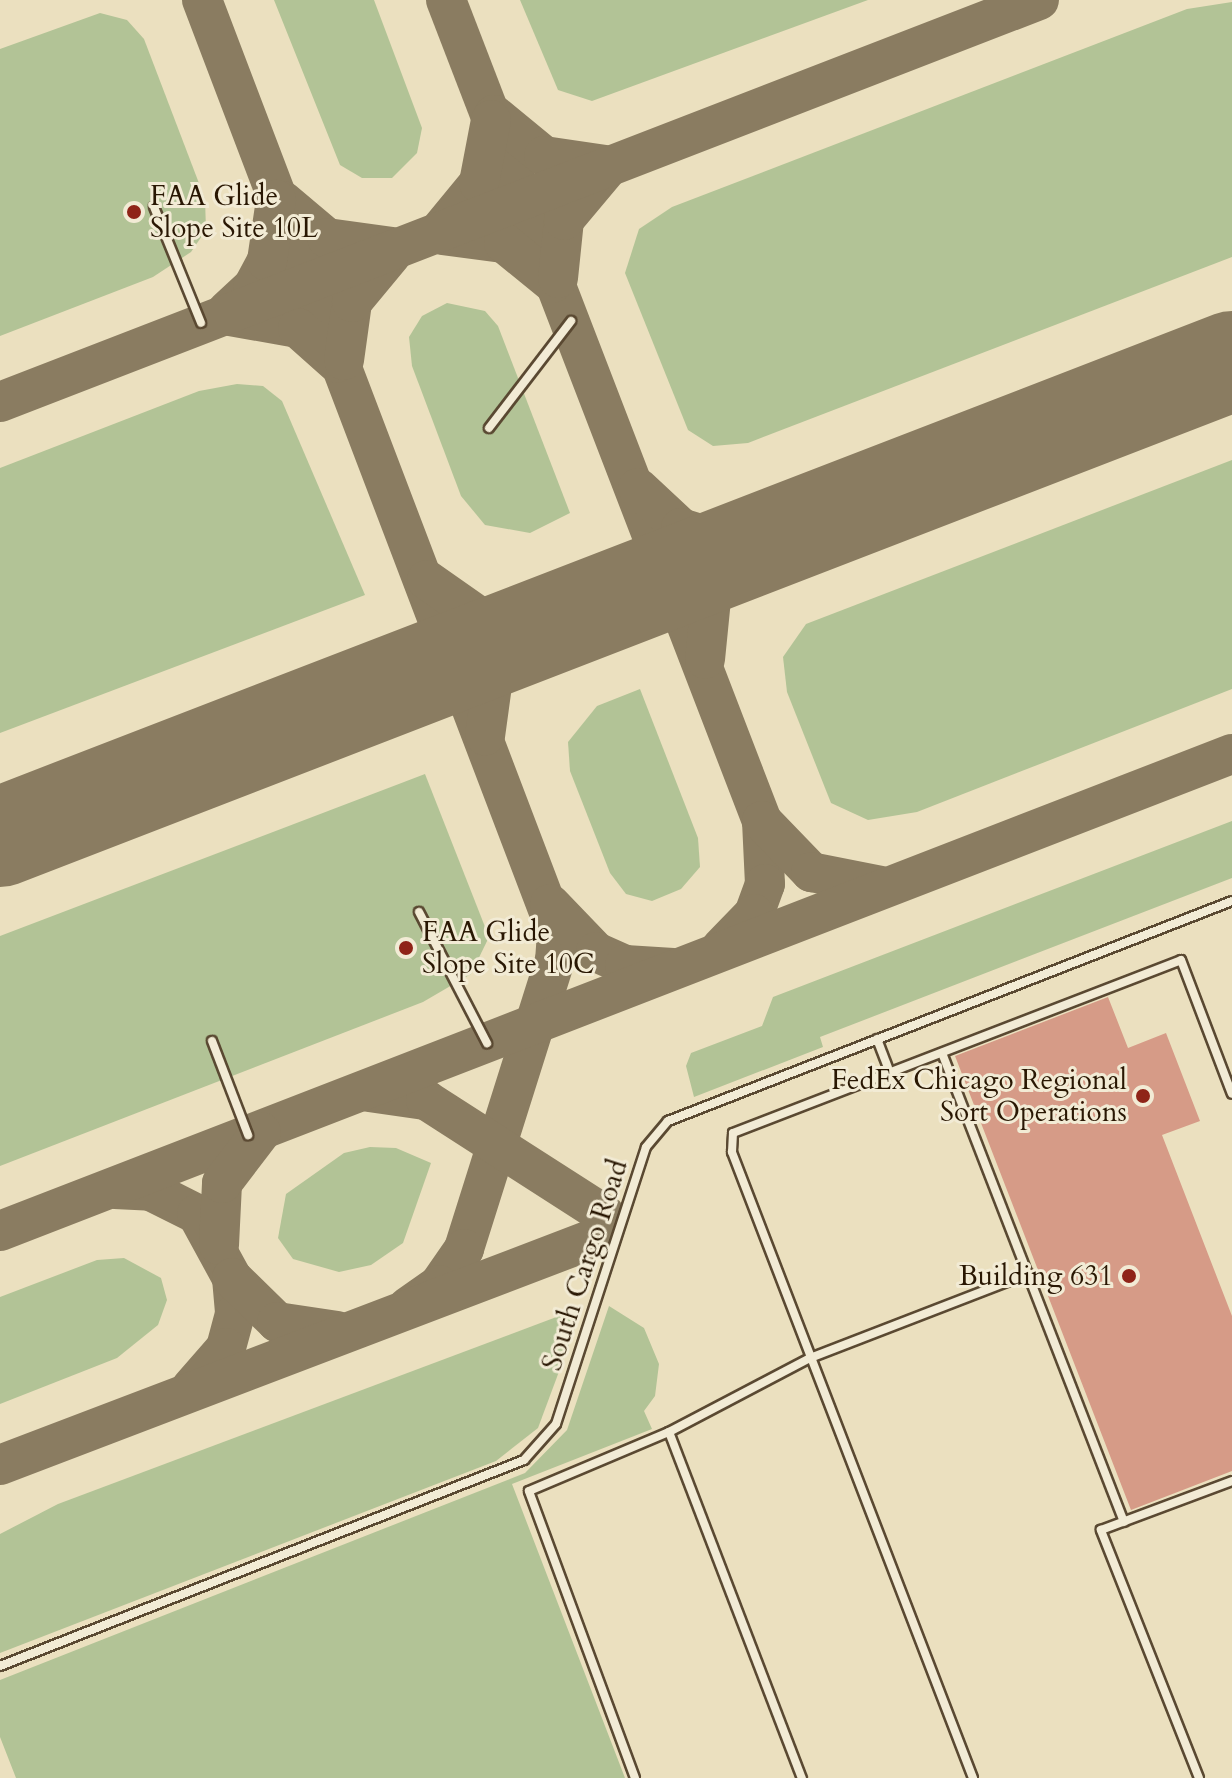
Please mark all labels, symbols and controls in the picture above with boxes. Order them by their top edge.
place label: FAA Glide Slope Site 10L [150,179,318,245]
marker: FAA Glide Slope Site 10L [125,203,143,221]
place label: FAA Glide Slope Site 10C [422,915,594,981]
marker: FAA Glide Slope Site 10C [397,939,415,957]
place label: FedEx Chicago Regional Sort Operations [831,1063,1127,1129]
marker: FedEx Chicago Regional Sort Operations [1134,1087,1152,1105]
street label: South Cargo Road [535,1155,635,1375]
place label: Building 631 [959,1259,1113,1293]
marker: Building 631 [1120,1267,1138,1285]

